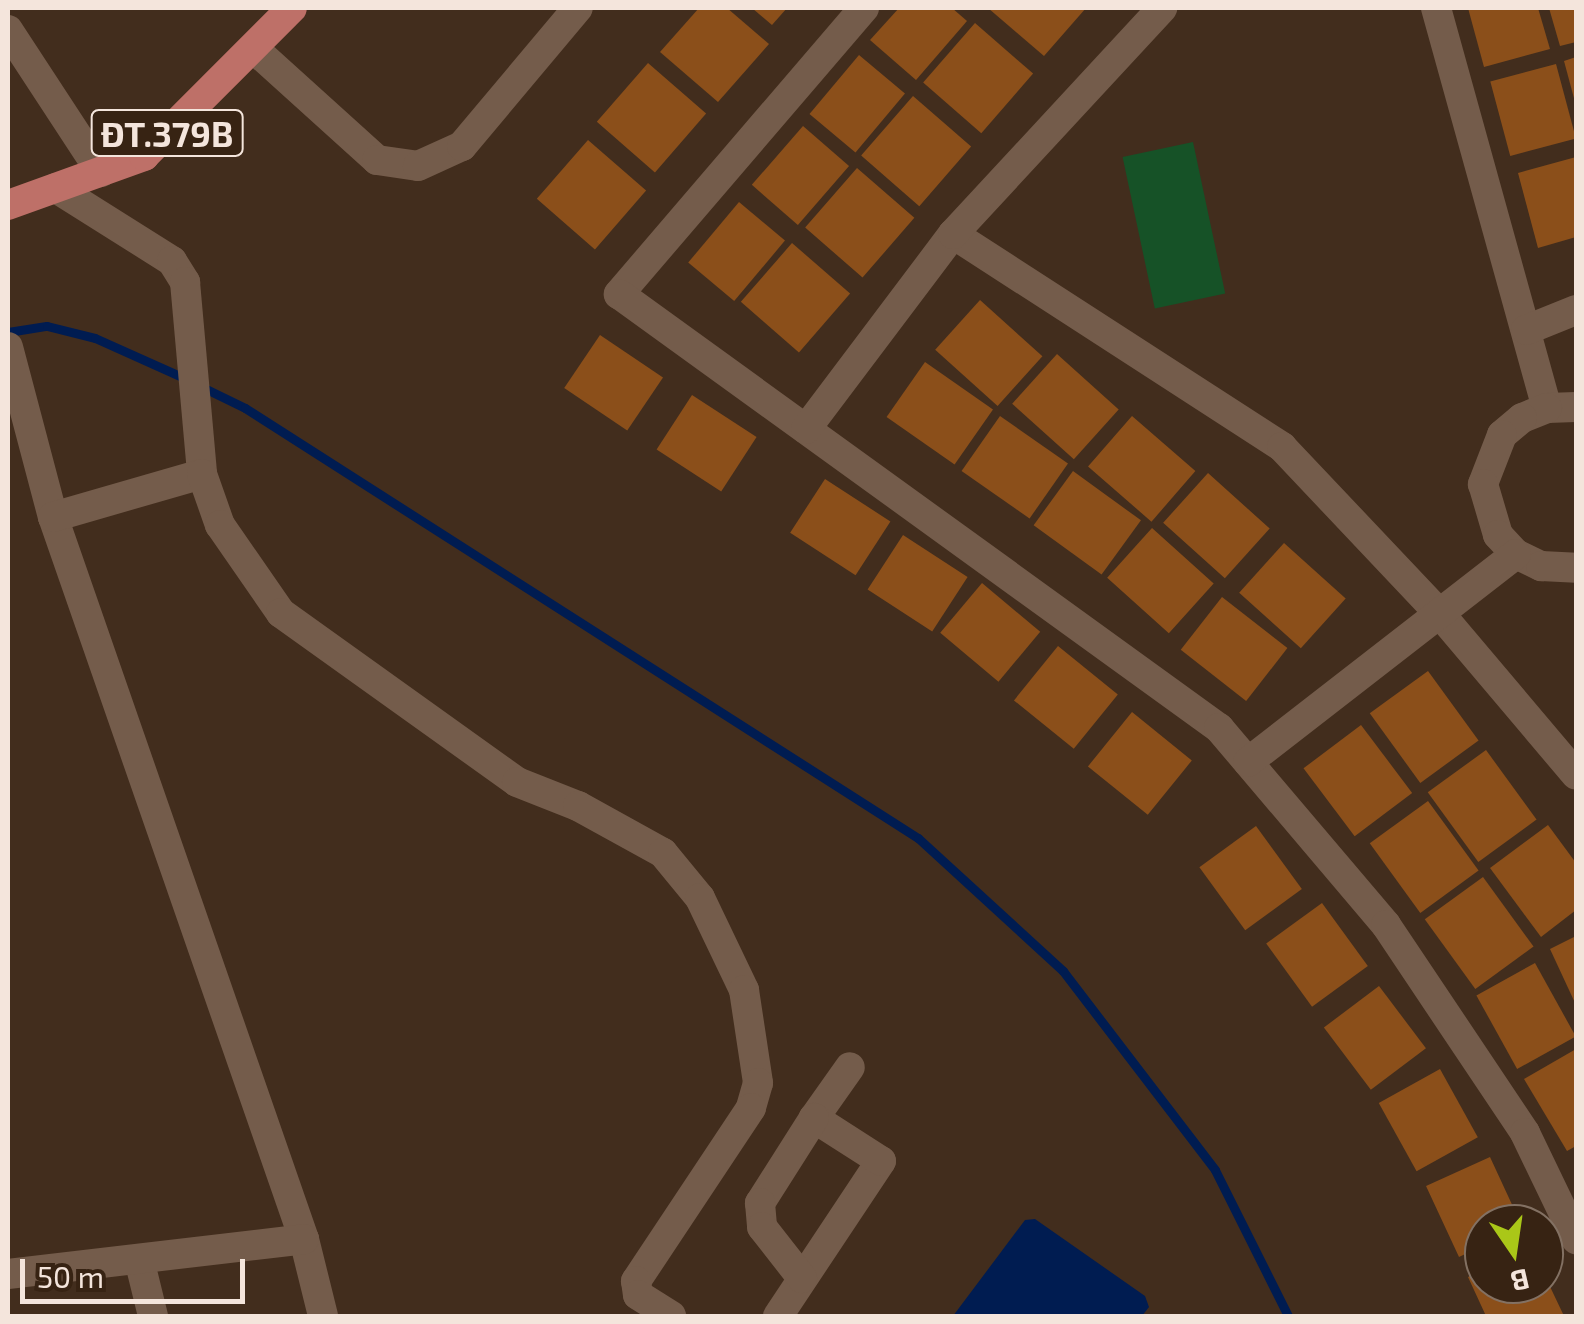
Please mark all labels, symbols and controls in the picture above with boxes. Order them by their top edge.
road number: ĐT.379B [90,103,244,163]
north arrow [1464,1204,1564,1304]
scale bar [25,1239,250,1301]
text: 50 m [37,1258,104,1294]
text: B [1508,1263,1533,1300]

